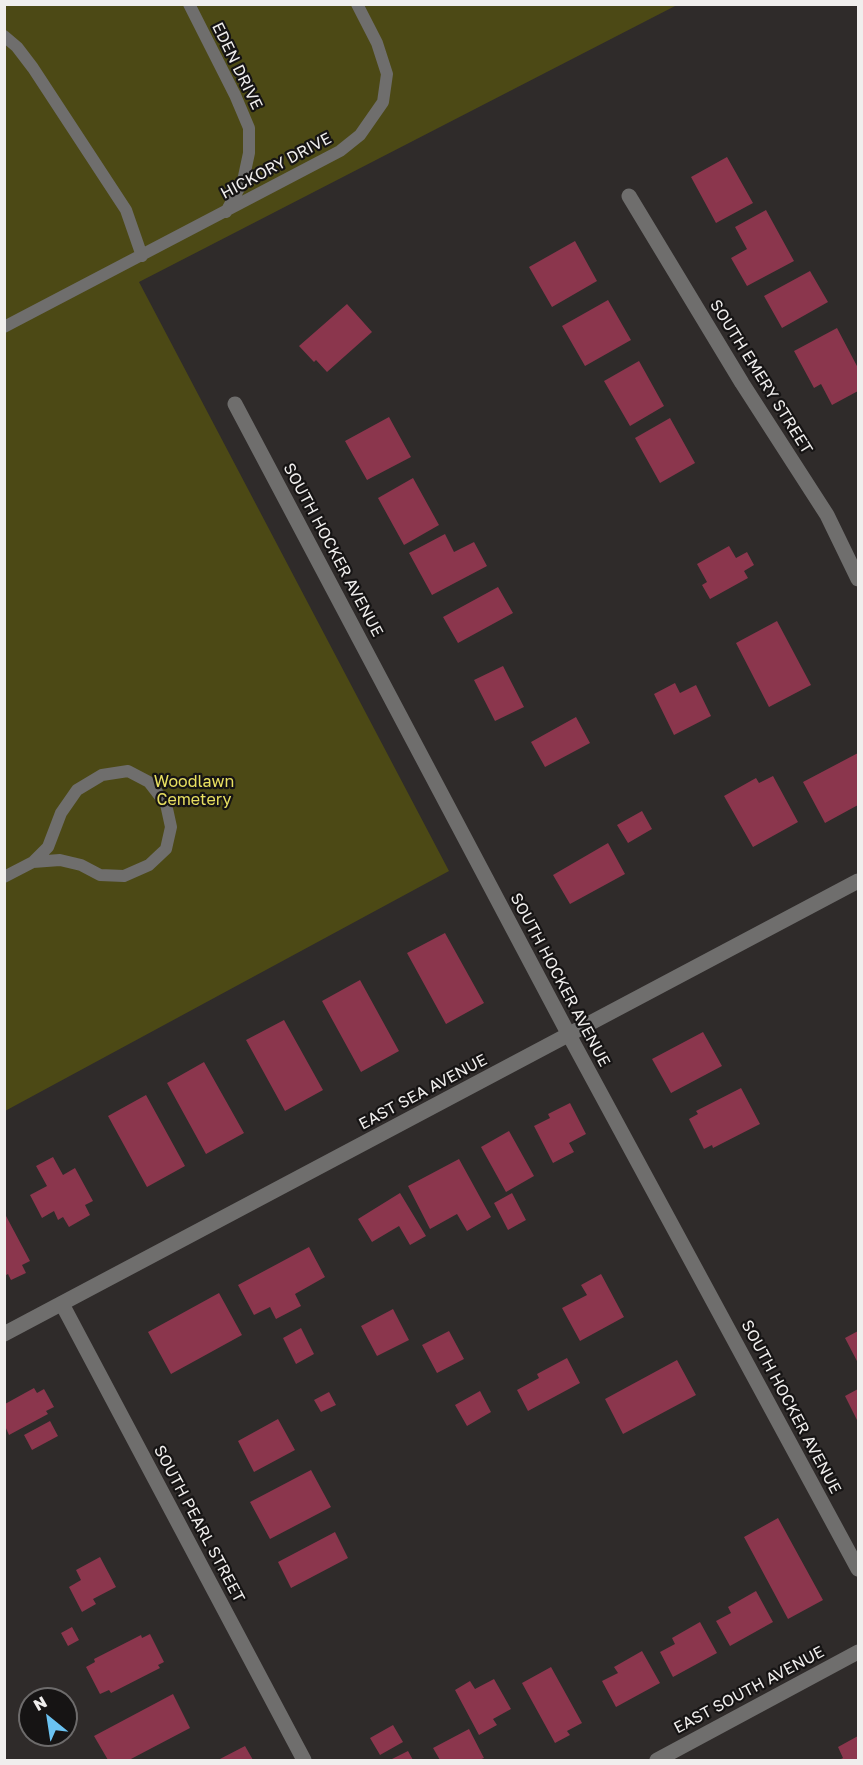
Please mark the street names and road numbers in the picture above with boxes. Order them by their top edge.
street label: EDEN DRIVE [208,19,266,113]
street label: HICKORY DRIVE [217,129,335,203]
street label: SOUTH EMERY STREET [706,296,816,458]
street label: SOUTH HOCKER AVENUE [279,460,387,640]
street label: SOUTH HOCKER AVENUE [506,890,614,1070]
street label: EAST SEA AVENUE [356,1050,490,1134]
street label: SOUTH HOCKER AVENUE [737,1317,845,1497]
street label: SOUTH PEARL STREET [149,1442,249,1606]
street label: EAST SOUTH AVENUE [671,1642,827,1738]

